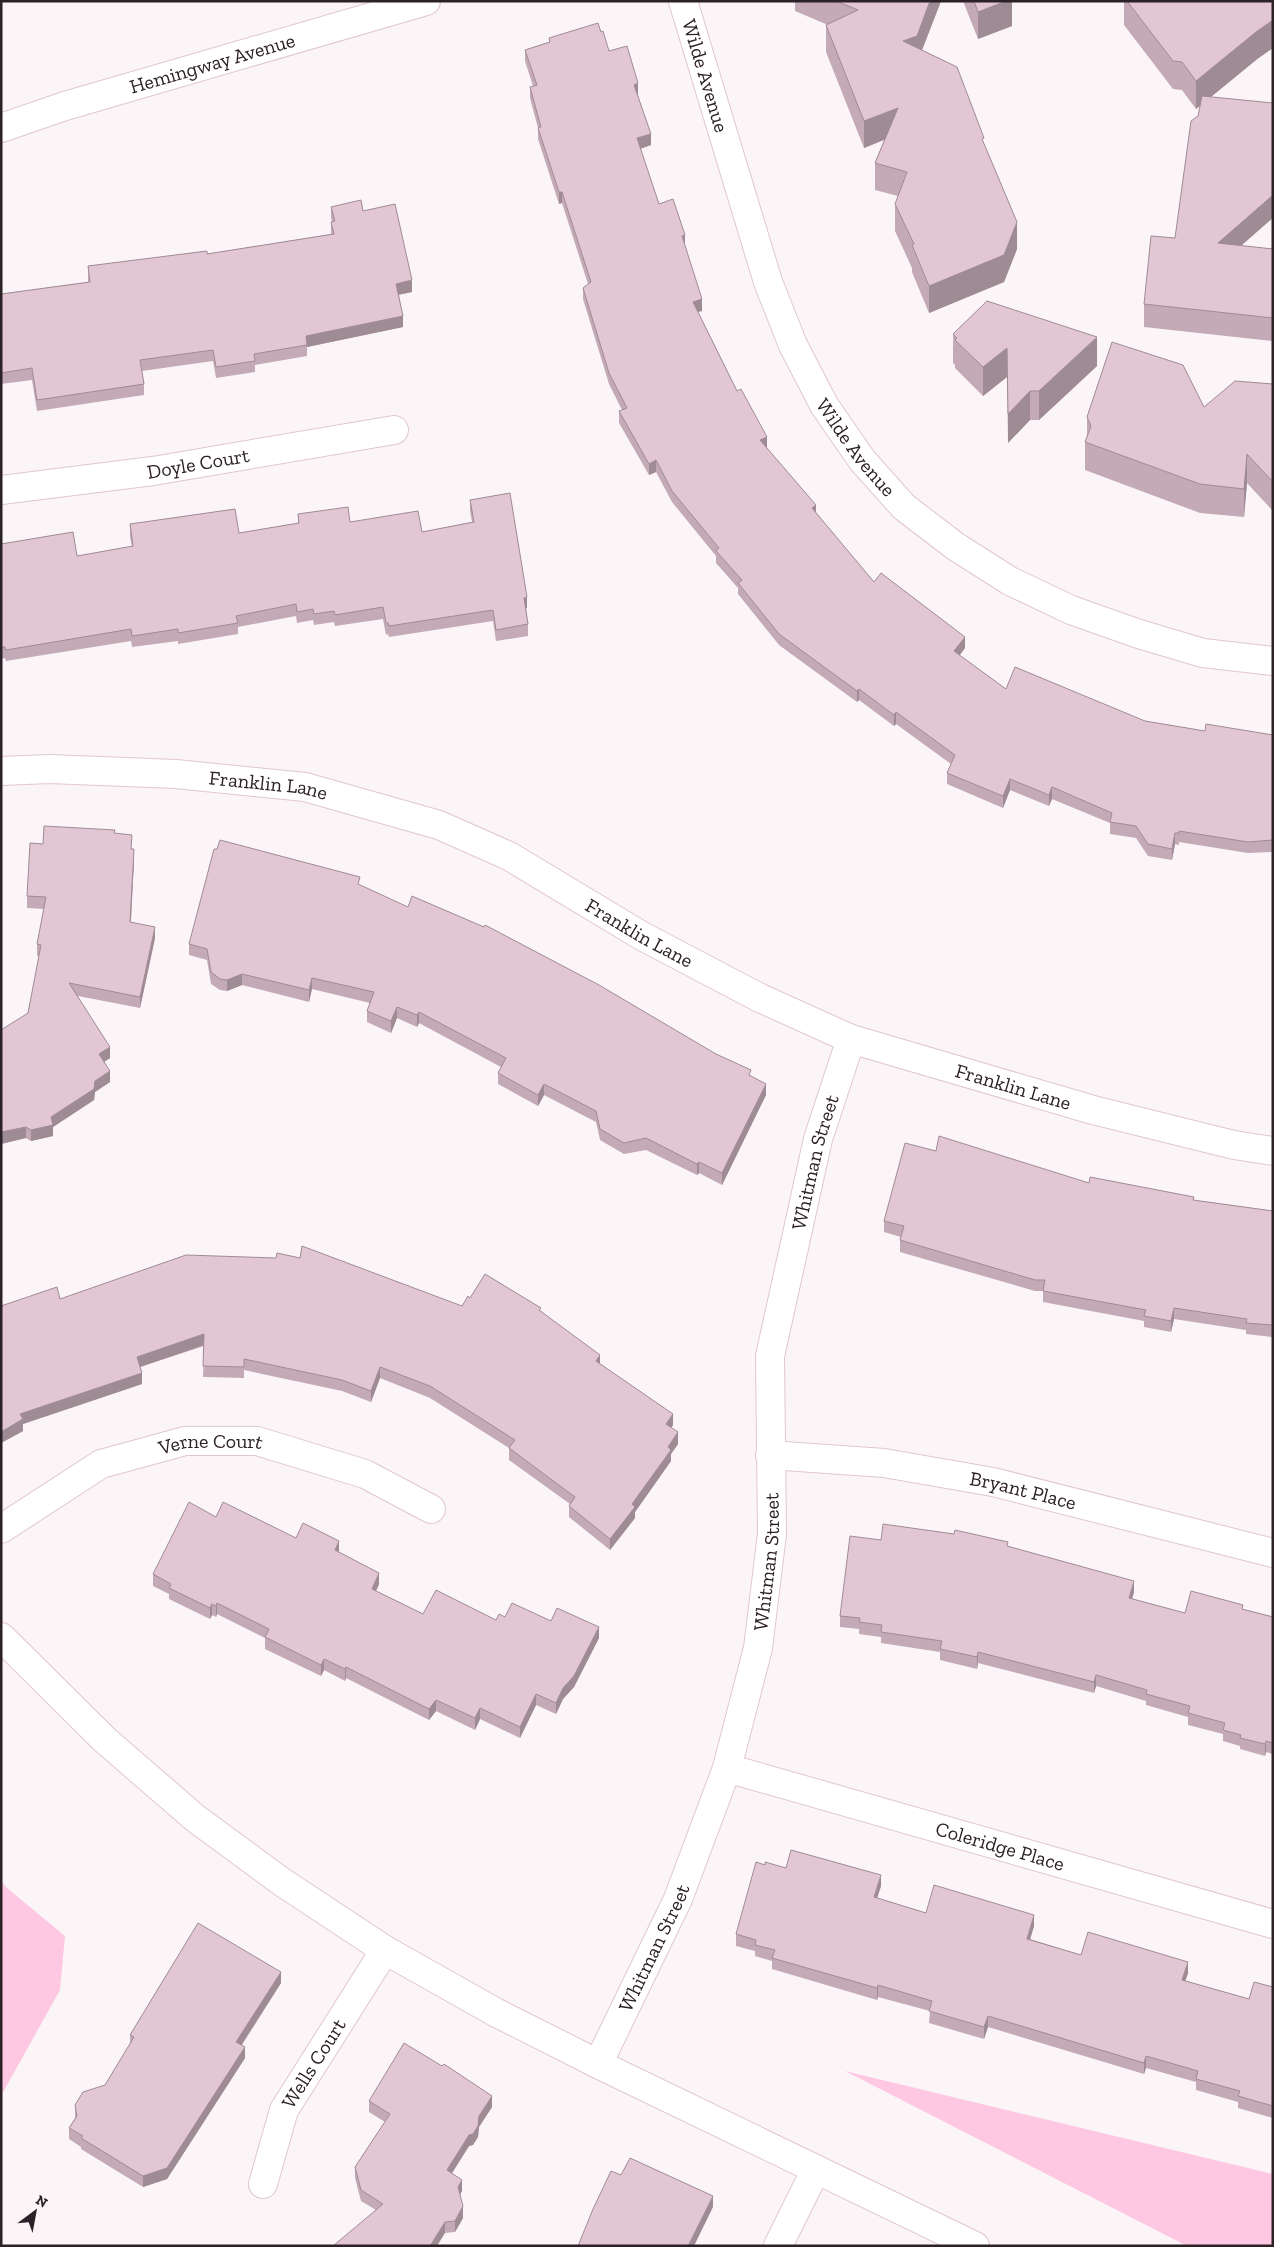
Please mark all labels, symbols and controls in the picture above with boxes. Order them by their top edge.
street label: Wilde Avenue [677,16,734,135]
street label: Hemingway Avenue [127,28,298,99]
street label: Wilde Avenue [811,394,901,501]
street label: Doyle Court [145,443,252,484]
street label: Franklin Lane [208,765,330,805]
street label: Franklin Lane [581,893,697,973]
street label: Franklin Lane [952,1058,1074,1115]
street label: Whitman Street [786,1091,844,1232]
street label: Verne Court [155,1429,267,1460]
street label: Bryant Place [968,1466,1079,1515]
street label: Whitman Street [748,1492,784,1632]
street label: Coleridge Place [933,1816,1067,1876]
street label: Whitman Street [613,1880,695,2016]
street label: Wells Court [276,2014,351,2113]
north arrow [10,2187,60,2237]
text: N [33,2191,51,2212]

